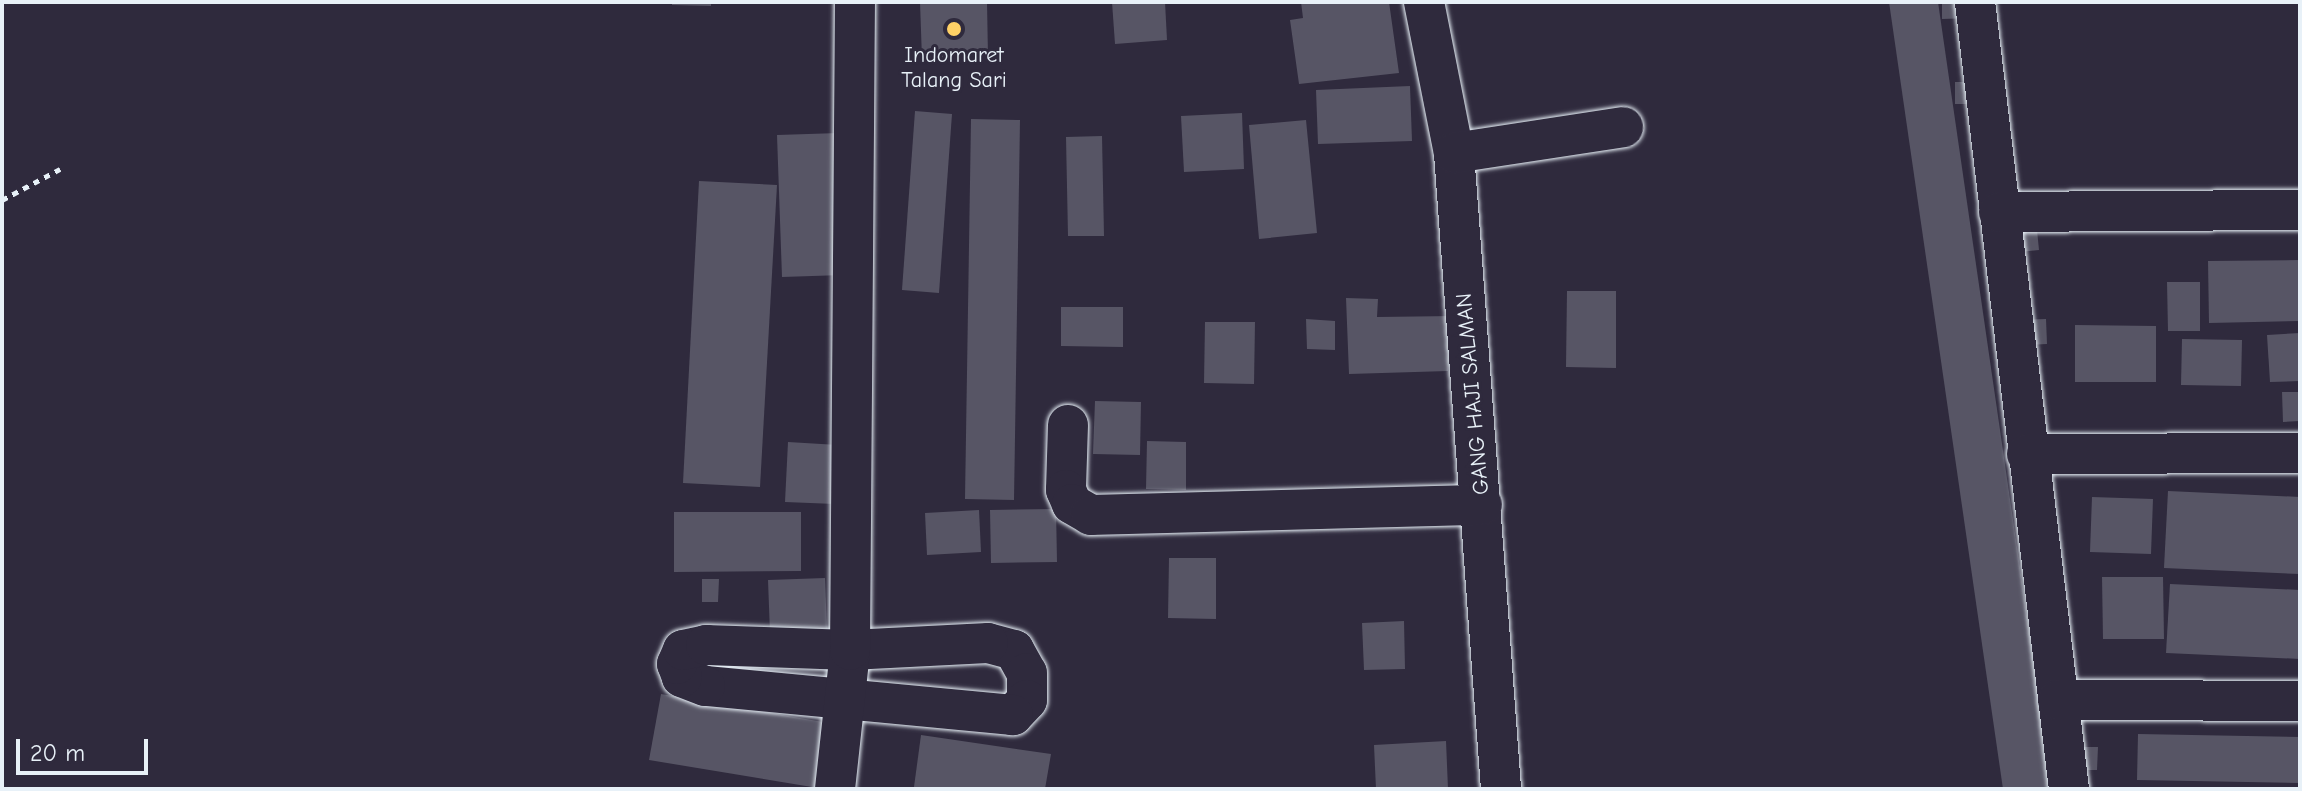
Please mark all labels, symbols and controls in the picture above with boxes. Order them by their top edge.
marker: Indomaret Talang Sari [945,20,963,38]
place label: Indomaret Talang Sari [901,42,1007,94]
street label: GANG HAJI SALMAN [1451,292,1495,496]
scale bar [20,723,152,773]
text: 20 m [30,739,85,767]

